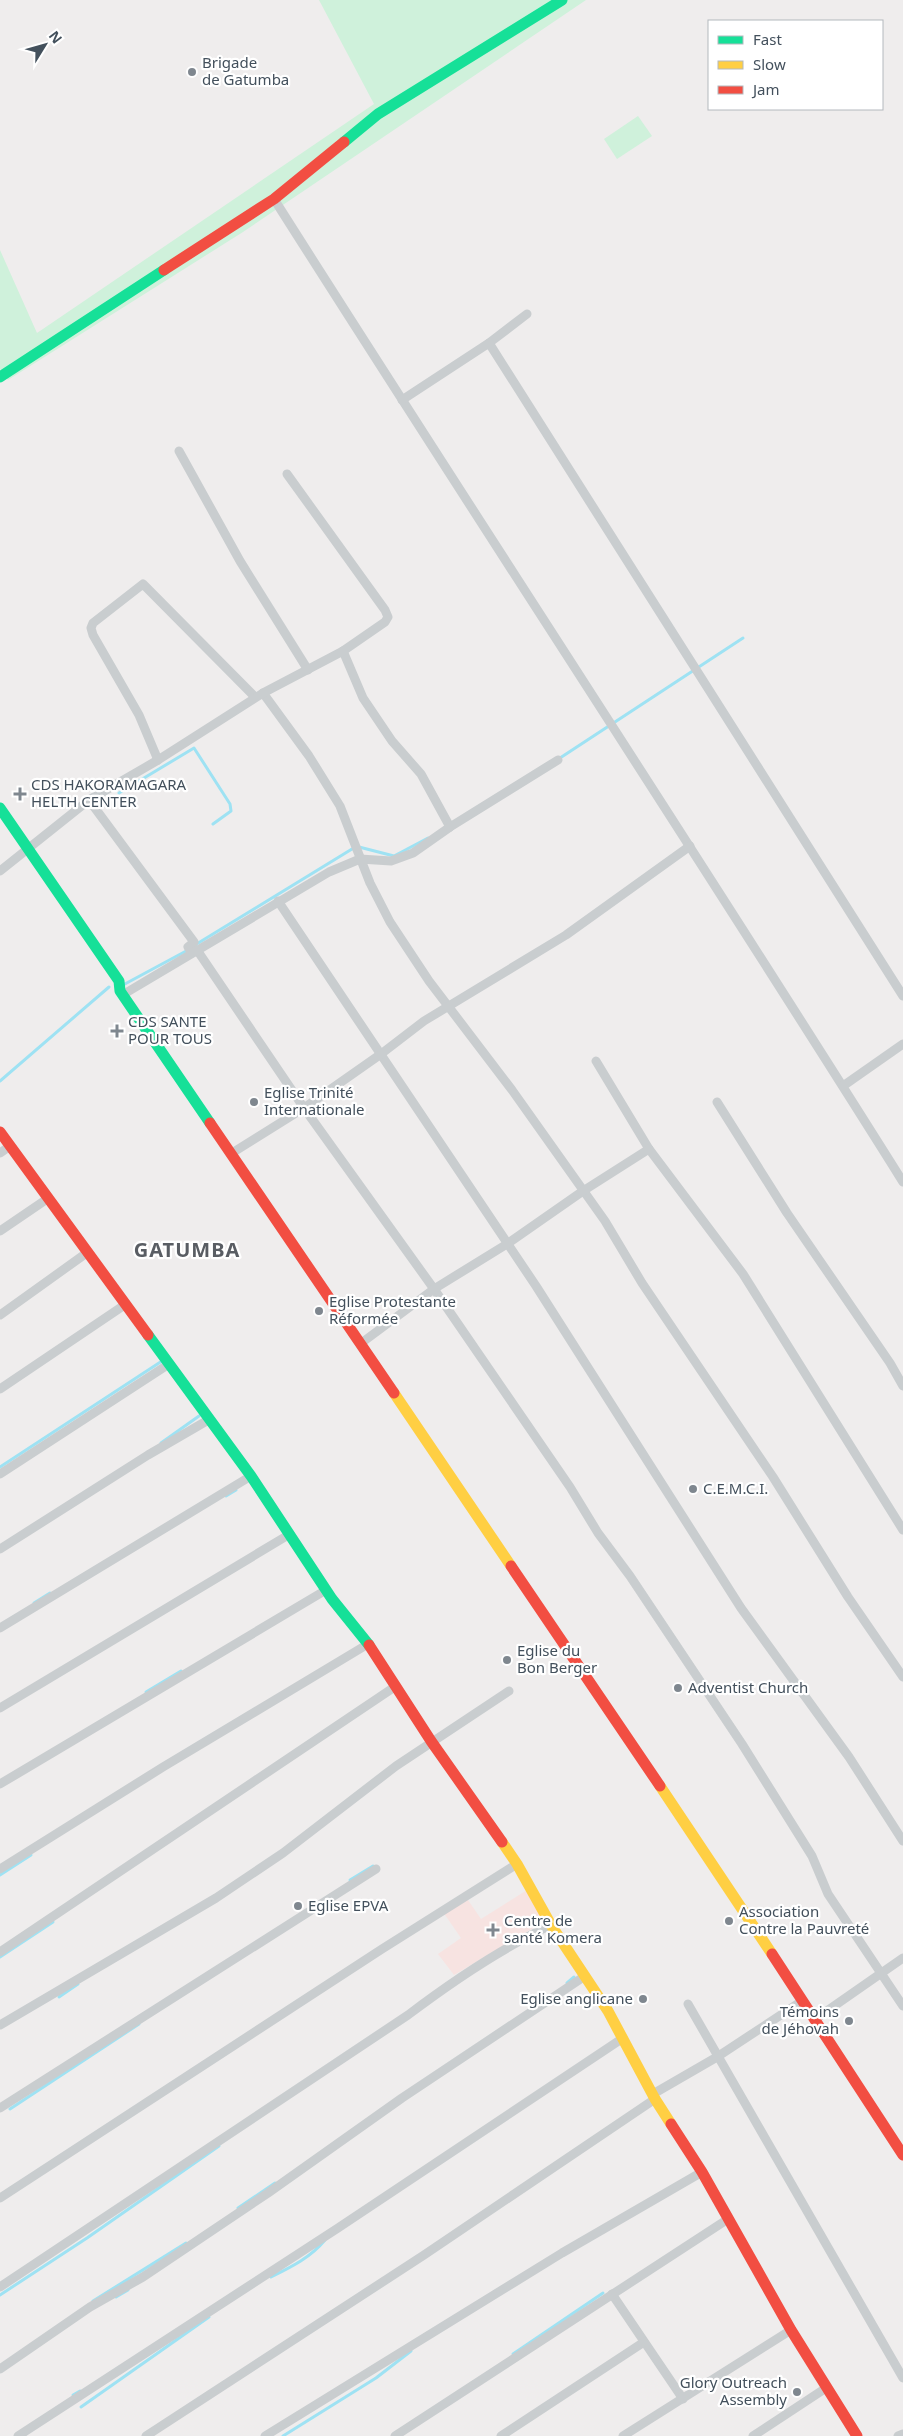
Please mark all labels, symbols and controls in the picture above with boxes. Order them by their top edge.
north arrow [20,20,70,70]
legend [708,20,883,110]
text: N [45,27,67,47]
text: Fast [753,29,782,49]
place label: Brigade de Gatumba [202,52,289,89]
text: Slow [753,54,786,74]
marker: Brigade de Gatumba [186,66,198,78]
text: Jam [751,79,780,99]
place label: CDS HAKORAMAGARA HELTH CENTER [31,774,187,811]
marker: CDS HAKORAMAGARA HELTH CENTER [13,787,27,801]
place label: CDS SANTE POUR TOUS [128,1011,212,1048]
marker: CDS SANTE POUR TOUS [110,1024,124,1038]
place label: Eglise Trinité Internationale [264,1082,365,1119]
marker: Eglise Trinité Internationale [248,1096,260,1108]
district label: GATUMBA [134,1236,240,1263]
place label: Eglise Protestante Réformée [329,1291,456,1328]
marker: Eglise Protestante Réformée [313,1305,325,1317]
place label: C.E.M.C.I. [703,1478,768,1498]
marker: C.E.M.C.I. [687,1483,699,1495]
place label: Eglise du Bon Berger [517,1640,597,1677]
marker: Eglise du Bon Berger [501,1654,513,1666]
place label: Adventist Church [688,1677,808,1697]
marker: Adventist Church [672,1682,684,1694]
place label: Eglise EPVA [308,1895,389,1915]
marker: Eglise EPVA [292,1900,304,1912]
place label: Association Contre la Pauvreté [739,1901,869,1938]
place label: Centre de santé Komera [504,1910,602,1947]
marker: Association Contre la Pauvreté [723,1915,735,1927]
marker: Centre de santé Komera [486,1923,500,1937]
place label: Eglise anglicane [520,1988,633,2008]
marker: Eglise anglicane [637,1993,649,2005]
place label: Témoins de Jéhovah [762,2001,839,2038]
marker: Témoins de Jéhovah [843,2015,855,2027]
place label: Glory Outreach Assembly [680,2372,787,2409]
marker: Glory Outreach Assembly [791,2386,803,2398]

